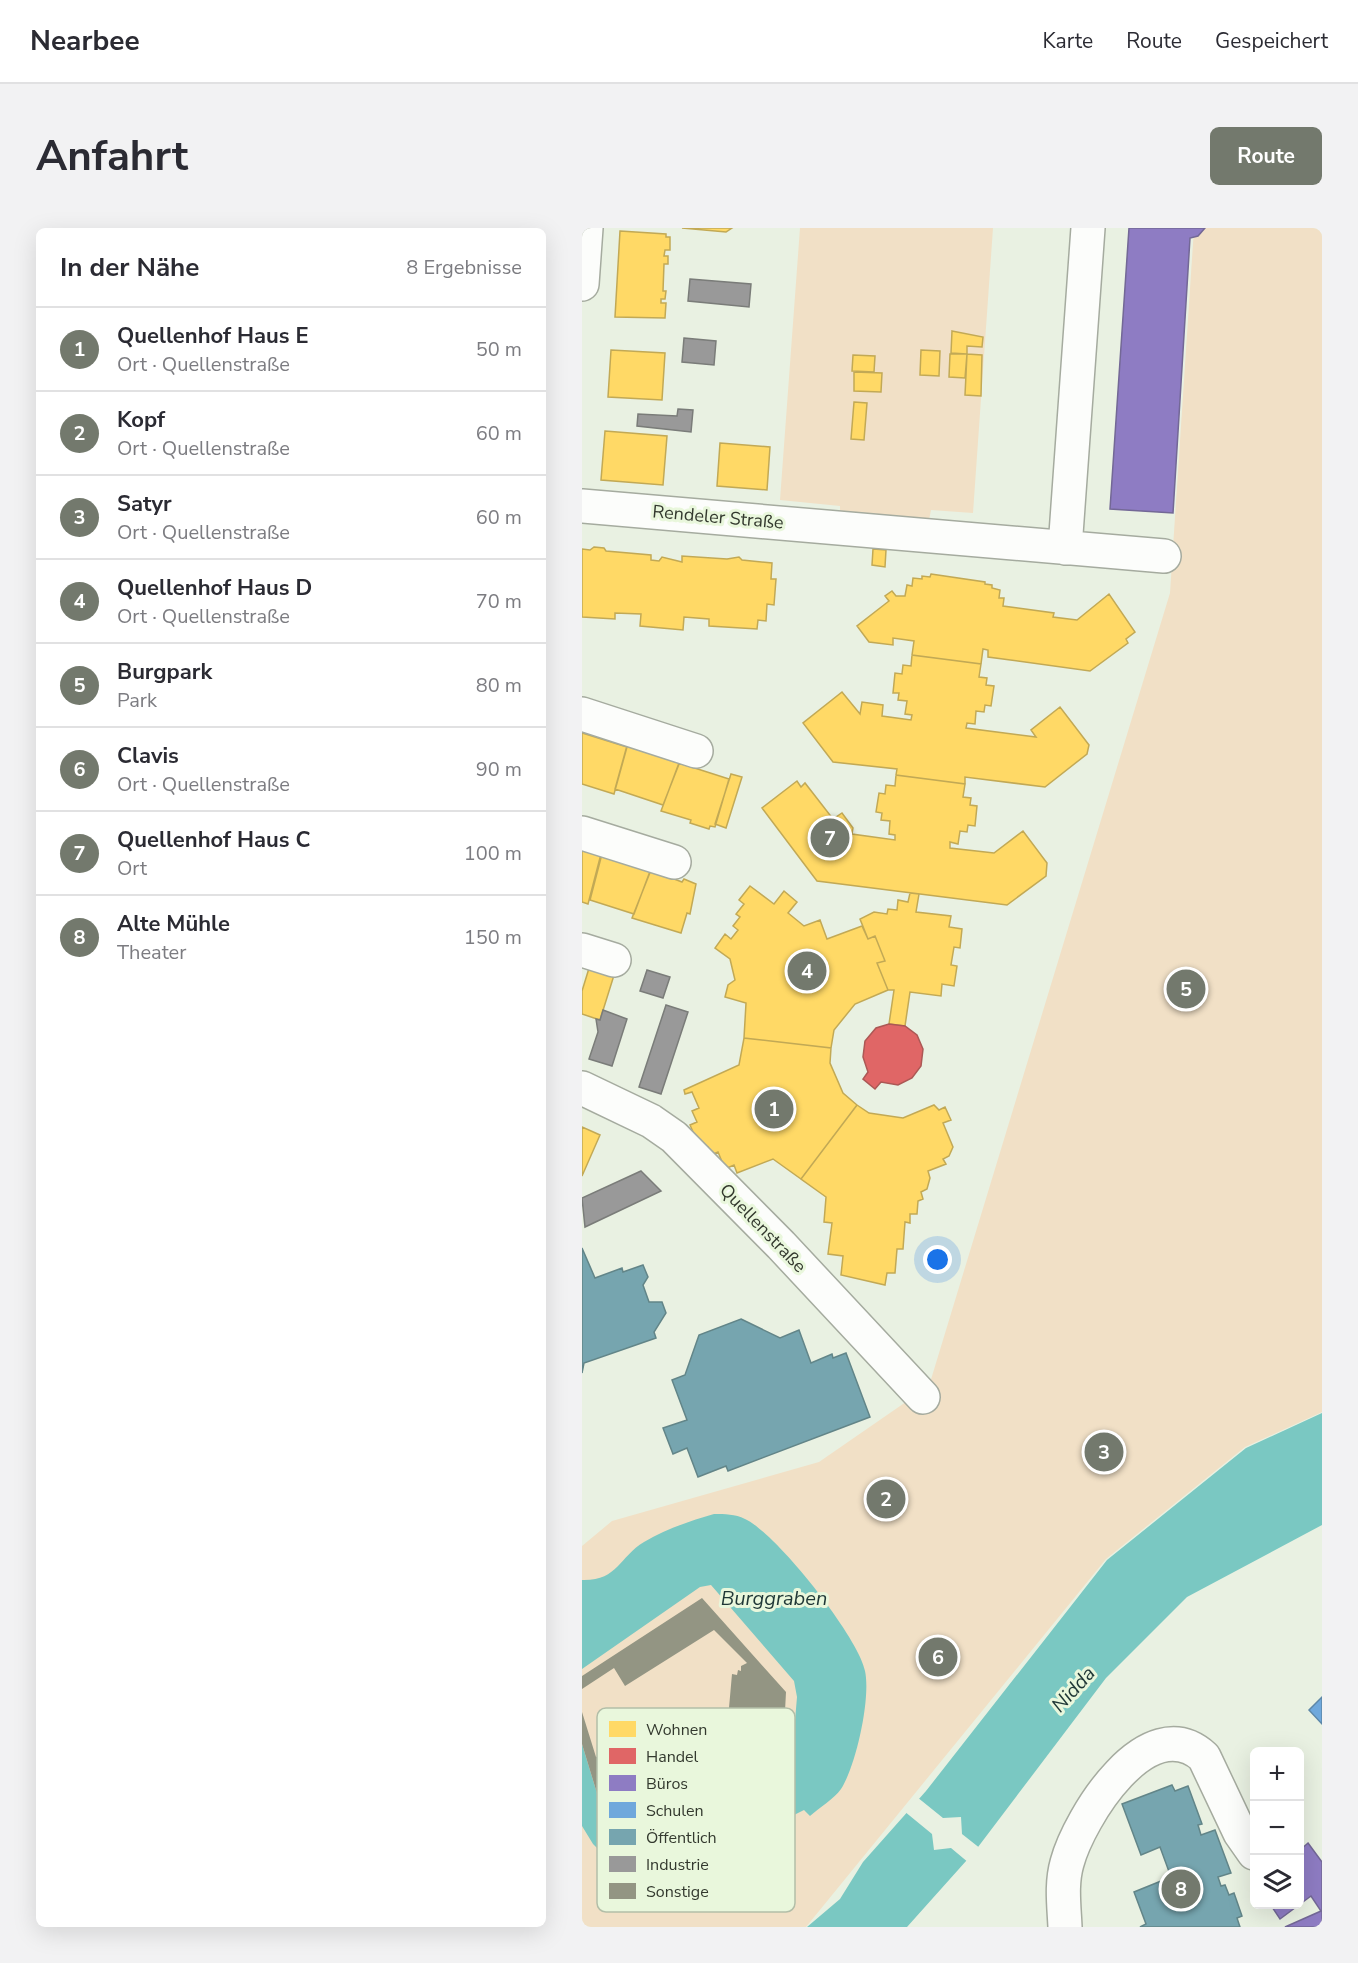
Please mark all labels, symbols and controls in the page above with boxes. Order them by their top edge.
text: Nearbee [30,22,140,60]
text: Karte [1043,27,1093,55]
text: Route [1126,27,1182,55]
text: Gespeichert [1215,27,1328,55]
button: Route [1210,127,1322,185]
text: Anfahrt [36,128,188,185]
text: In der Nähe [60,250,199,285]
text: 8 Ergebnisse [406,254,522,281]
text: Quellenhof Haus E [117,321,309,351]
text: 1 [74,336,86,363]
text: 50 m [476,336,522,363]
text: Ort · Quellenstraße [117,351,290,378]
text: Kopf [117,405,165,435]
text: 2 [74,420,86,447]
text: 60 m [476,420,522,447]
text: Ort · Quellenstraße [117,435,290,462]
text: Satyr [117,489,172,519]
street label: Rendeler Straße [651,499,785,535]
text: 3 [74,504,86,531]
text: 60 m [476,504,522,531]
text: Ort · Quellenstraße [117,519,290,546]
text: Quellenhof Haus D [117,573,312,603]
text: 4 [74,588,86,615]
text: 70 m [476,588,522,615]
text: Ort · Quellenstraße [117,603,290,630]
text: Burgpark [117,657,212,687]
text: 5 [74,672,86,699]
text: 80 m [476,672,522,699]
text: Park [117,687,157,714]
text: Clavis [117,741,179,771]
text: 6 [74,756,86,783]
text: 90 m [476,756,522,783]
text: Ort · Quellenstraße [117,771,290,798]
pin: 7 [810,816,850,860]
text: Quellenhof Haus C [117,825,310,855]
text: 7 [74,840,86,867]
text: 100 m [464,840,522,867]
text: Ort [117,855,147,882]
text: Alte Mühle [117,909,230,939]
text: 8 [74,924,86,951]
text: 150 m [464,924,522,951]
text: Theater [117,939,186,966]
pin: 4 [788,948,826,994]
pin: 5 [1166,966,1206,1011]
pin: 1 [754,1086,794,1132]
street label: Quellenstraße [714,1178,812,1278]
your location [923,1245,952,1274]
pin: 3 [1084,1430,1124,1474]
pin: 2 [866,1476,906,1522]
water label: Burggraben [721,1585,827,1612]
pin: 6 [918,1634,958,1680]
water label: Nidda [1045,1660,1101,1718]
legend [597,1708,795,1912]
text: Wohnen [646,1719,707,1741]
text: Handel [646,1746,699,1768]
map controls [1250,1747,1304,1909]
button: + [1250,1747,1304,1801]
text: Büros [646,1773,688,1795]
text: Schulen [646,1800,704,1822]
button: − [1250,1801,1304,1855]
text: Öffentlich [646,1827,717,1849]
text: Industrie [646,1854,709,1876]
button: layers [1250,1855,1304,1909]
pin: 8 [1162,1866,1200,1912]
text: Sonstige [646,1881,709,1903]

